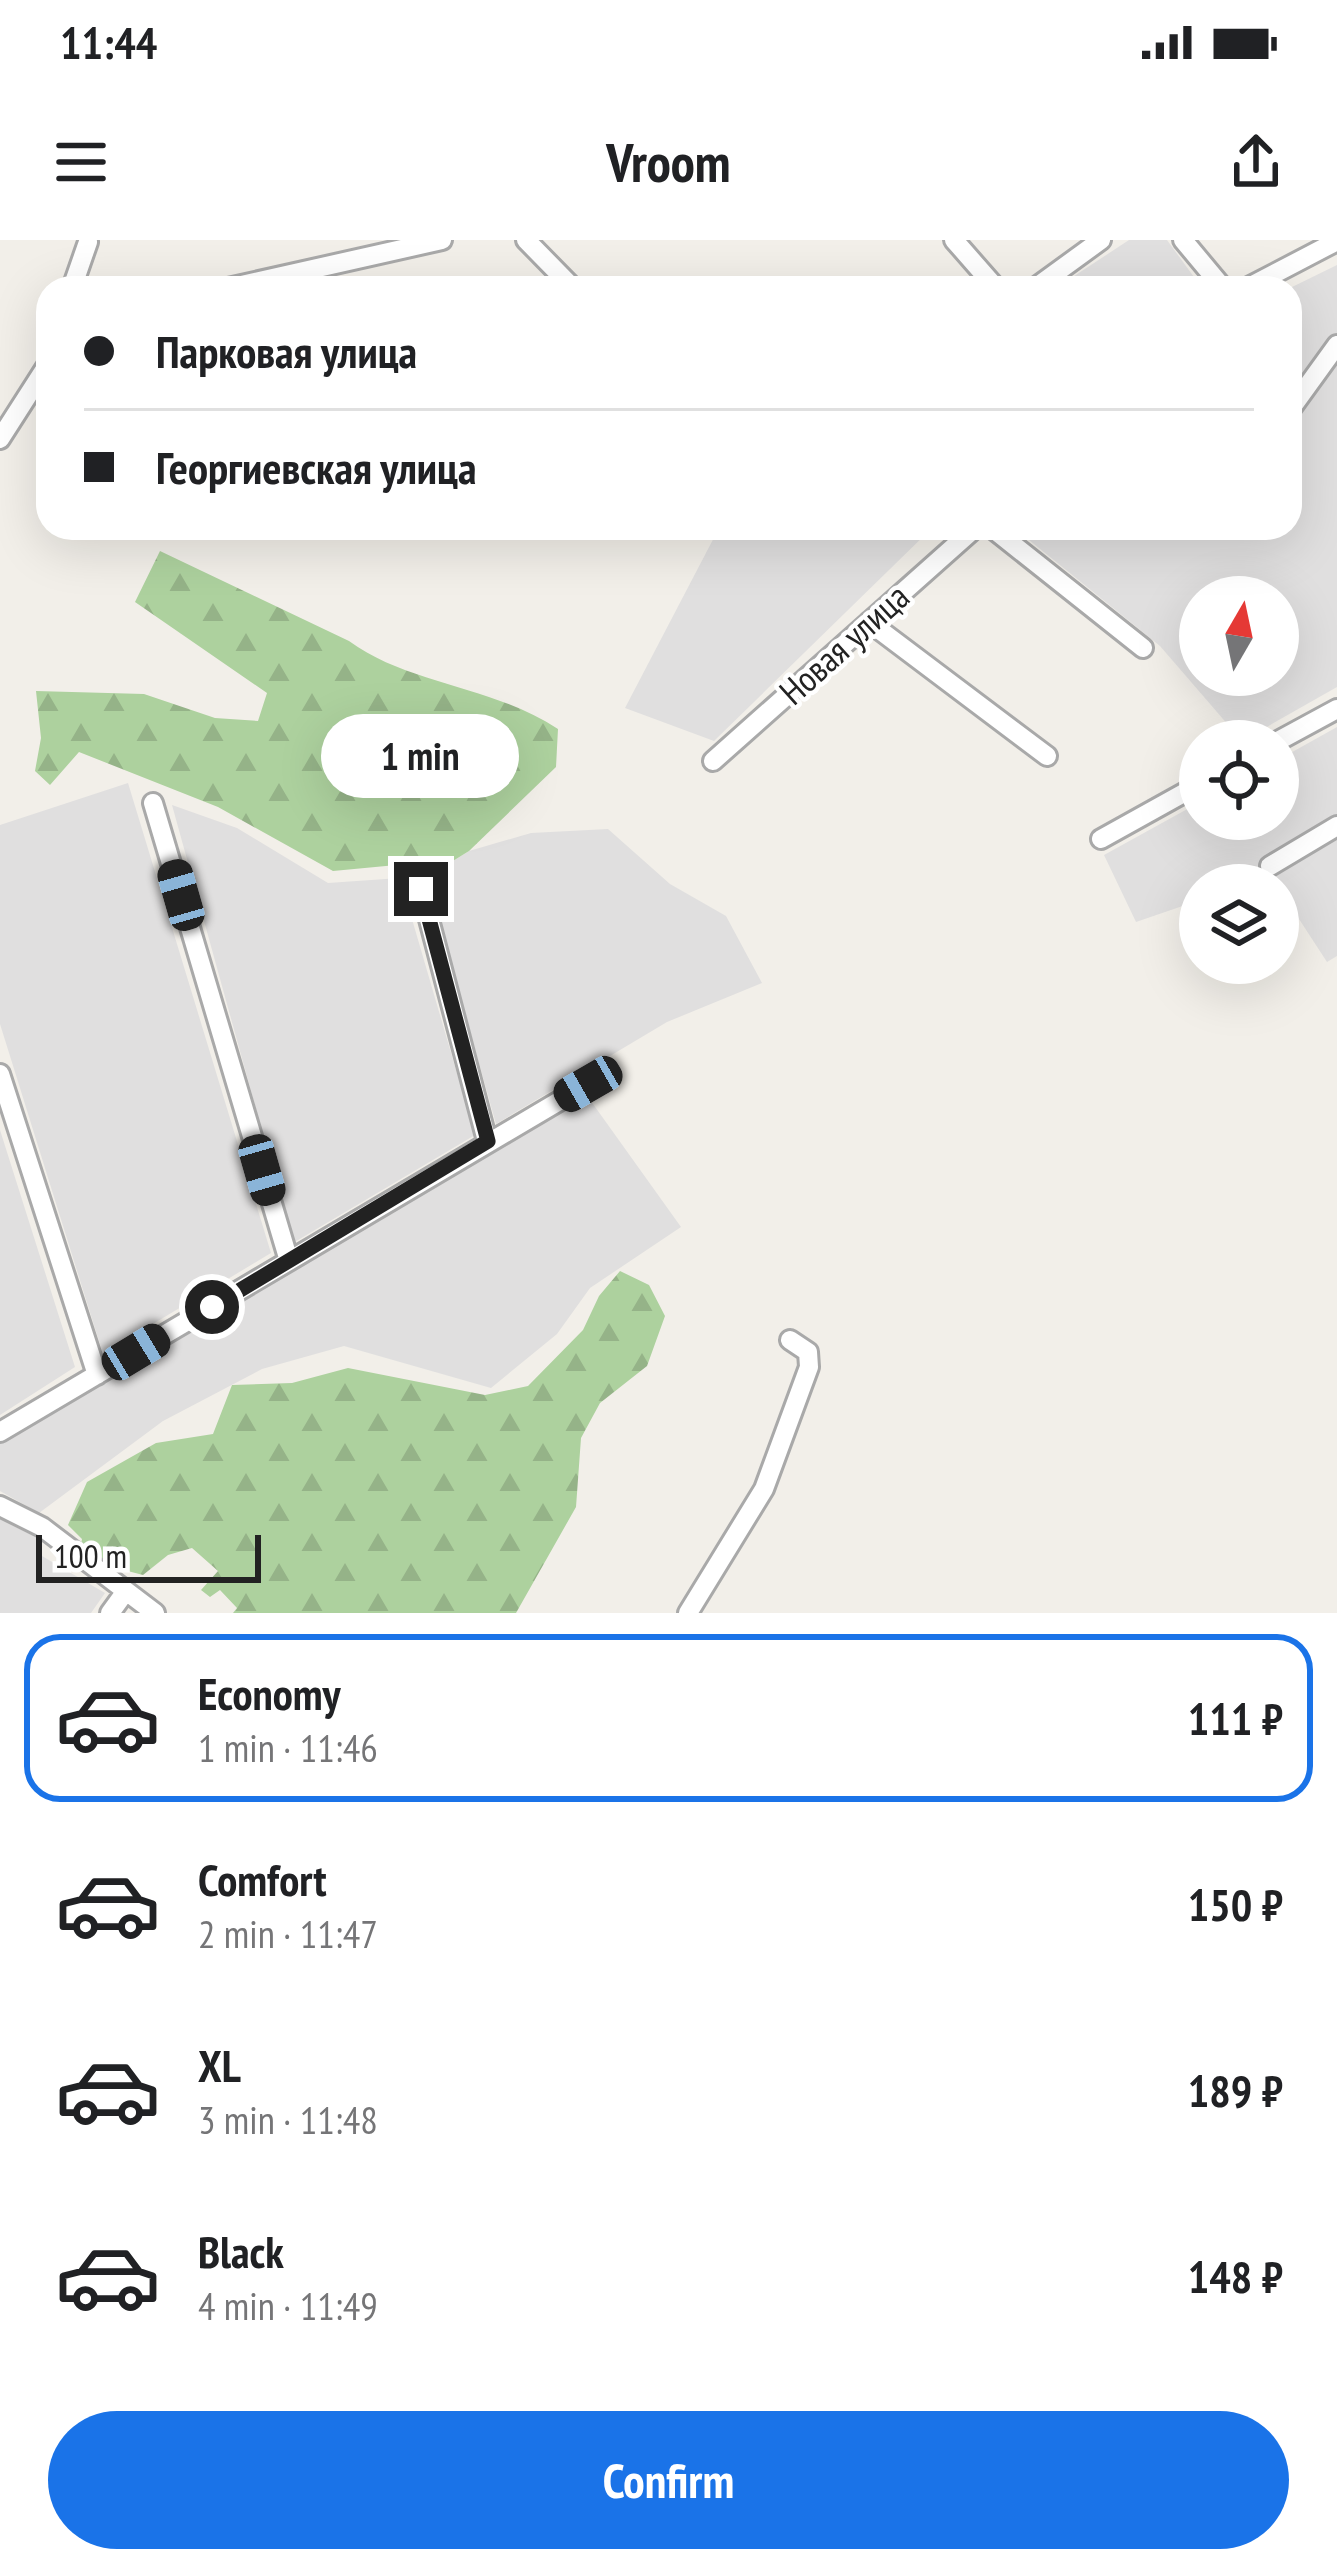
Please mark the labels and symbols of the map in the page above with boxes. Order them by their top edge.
street label: Новая улица [769,573,918,714]
north arrow [1179,576,1299,696]
callout: 1 min [322,715,520,799]
car [154,855,208,935]
route end [394,862,448,916]
car [548,1050,628,1118]
car [235,1130,289,1210]
route start [185,1280,239,1334]
car [96,1318,176,1386]
scale bar [36,1529,261,1582]

